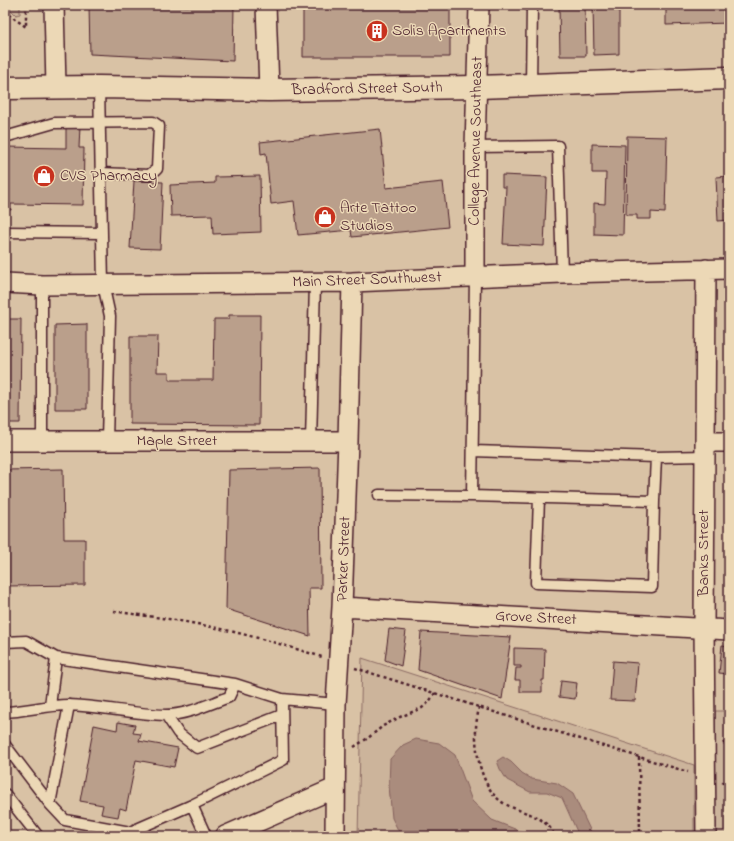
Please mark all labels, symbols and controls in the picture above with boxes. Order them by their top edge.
building icon: Solis Apartments [364,18,390,44]
place label: Solis Apartments [392,19,506,43]
street label: College Avenue Southeast [463,55,489,226]
street label: Bradford Street South [290,76,443,102]
shop icon: CVS Pharmacy [31,163,57,189]
place label: CVS Pharmacy [60,164,157,188]
place label: Arte Tattoo Studios [340,196,417,238]
shop icon: Arte Tattoo Studios [312,204,338,230]
street label: Main Street Southwest [292,265,443,295]
street label: Maple Street [137,429,218,453]
street label: Banks Street [692,509,716,597]
street label: Parker Street [331,515,358,602]
street label: Grove Street [495,604,578,632]

